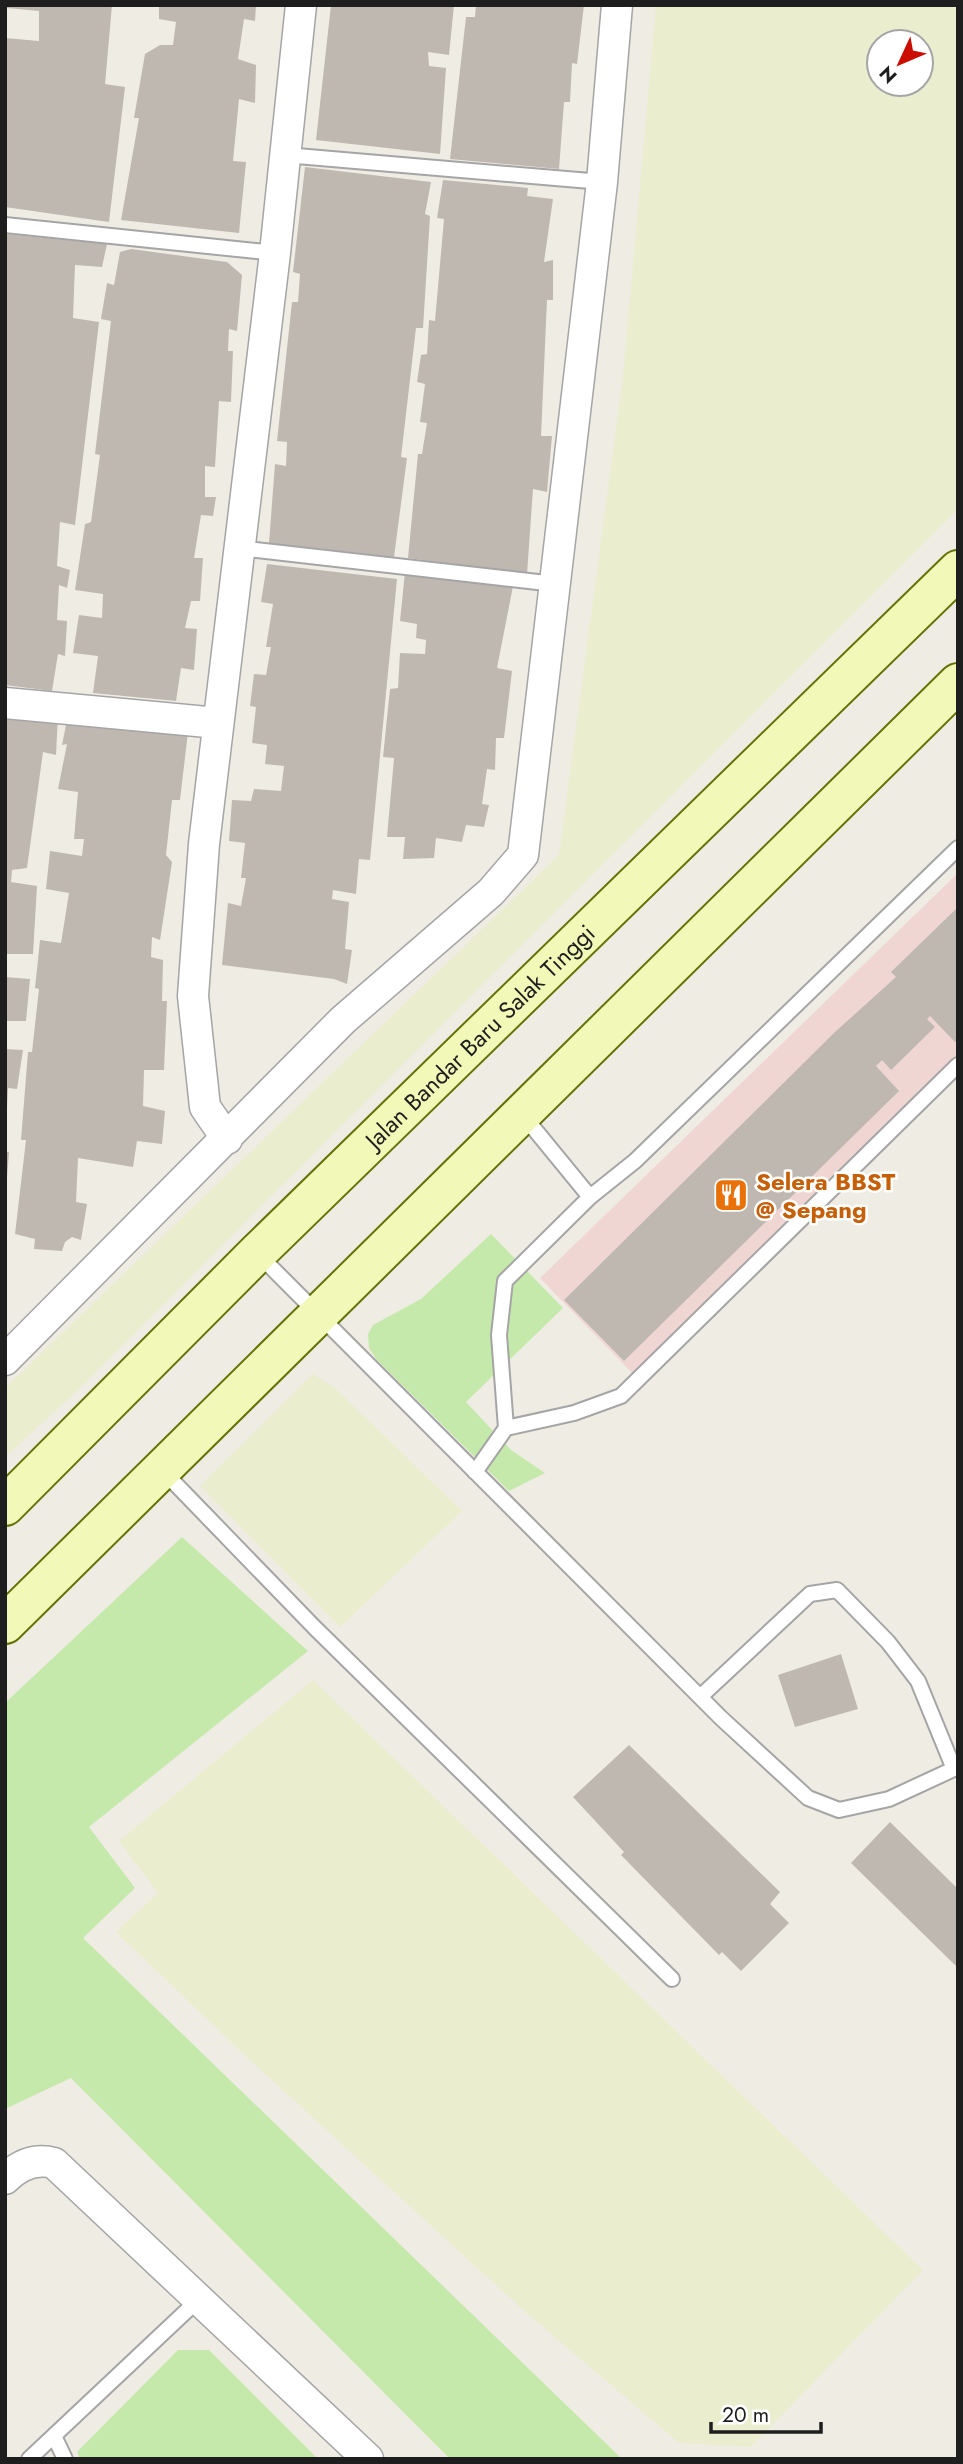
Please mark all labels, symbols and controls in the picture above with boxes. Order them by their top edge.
north arrow [865,28,935,98]
text: N [873,60,903,89]
street label: Jalan Bandar Baru Salak Tinggi [355,916,602,1158]
place label: Selera BBST @ Sepang [756,1164,896,1227]
restaurant icon: Selera BBST @ Sepang [712,1176,750,1214]
scale bar [711,2390,821,2434]
text: 20 m [722,2400,769,2430]

